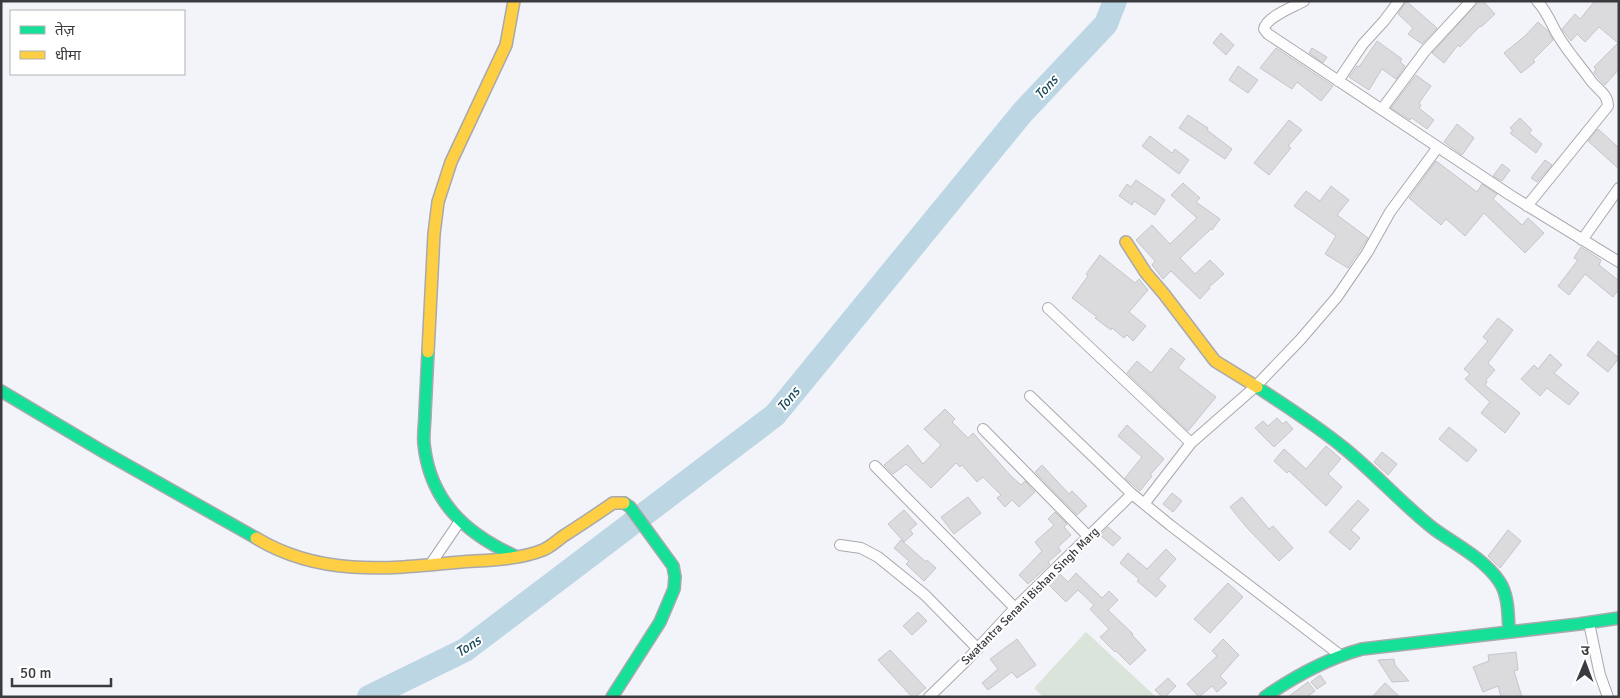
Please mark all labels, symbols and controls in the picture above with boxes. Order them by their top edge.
legend [10,10,185,75]
text: तेज़ [55,21,76,39]
text: धीमा [55,46,82,64]
water label: Tons [1031,70,1063,103]
water label: Tons [773,382,805,415]
street label: Swatantra Senani Bishan Singh Marg [958,524,1102,668]
water label: Tons [452,631,486,661]
north arrow [1560,638,1610,688]
text: उ [1581,642,1590,659]
scale bar [12,656,111,688]
text: 50 m [20,664,51,682]

